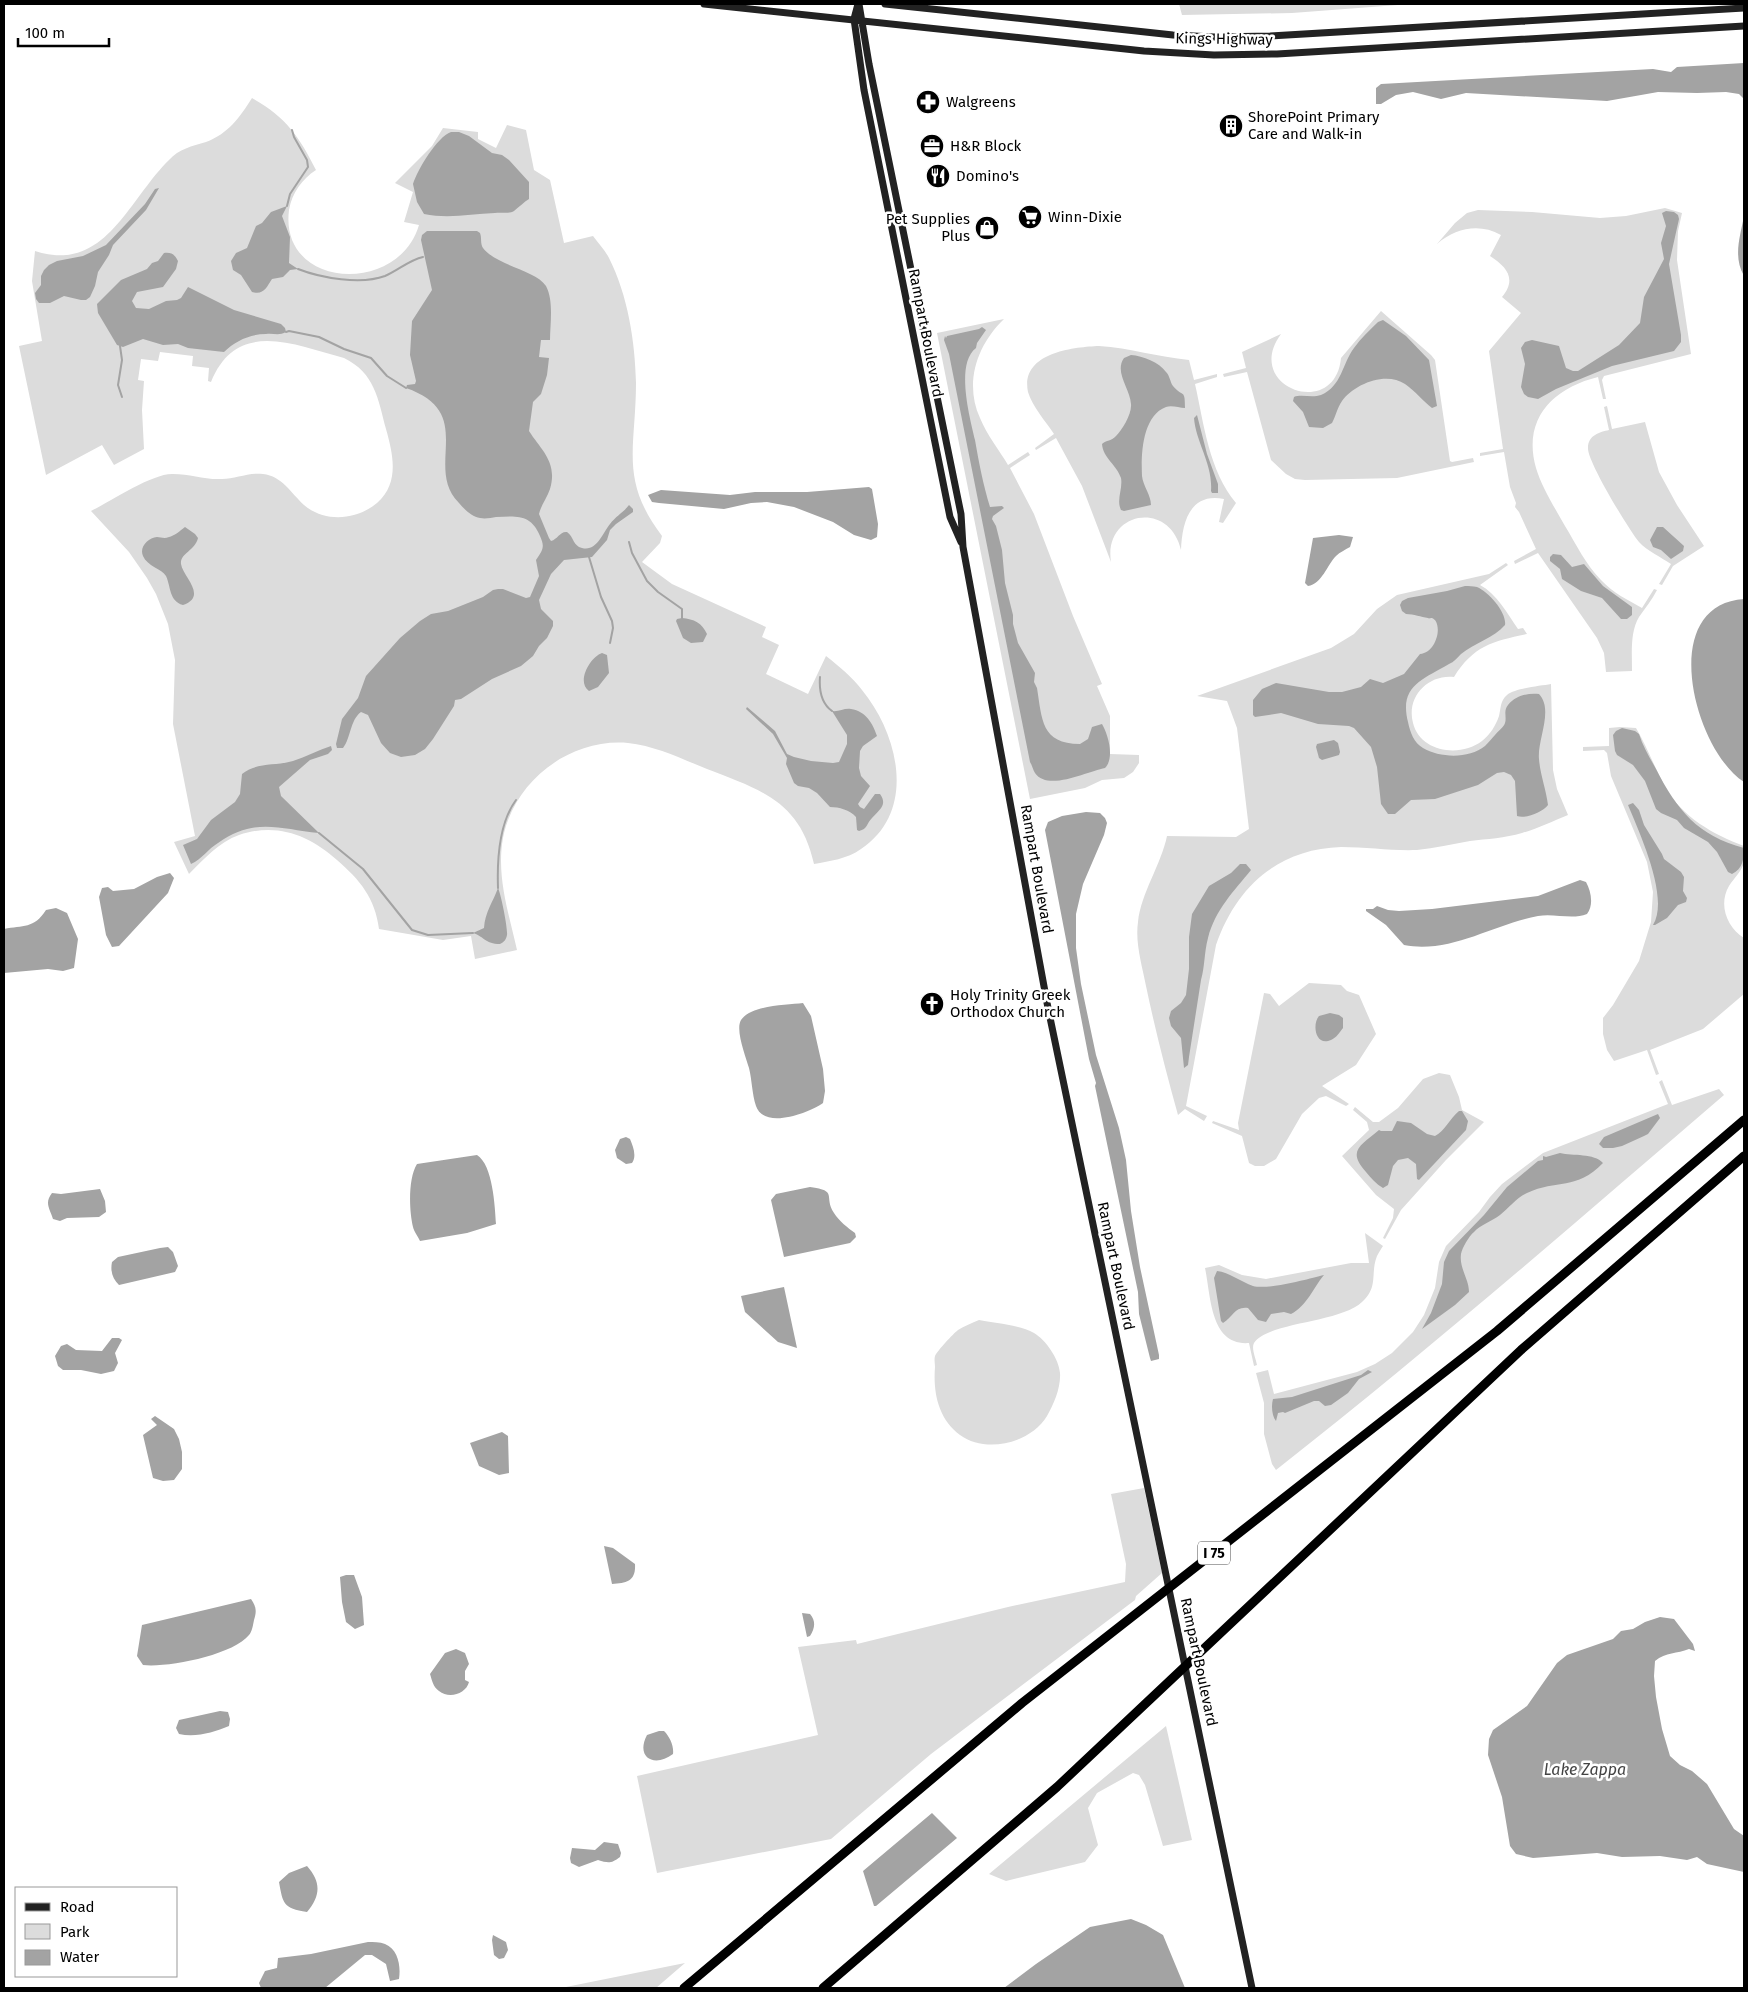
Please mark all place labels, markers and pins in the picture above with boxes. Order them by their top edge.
pharmacy icon: Walgreens [915,89,941,115]
place label: Walgreens [946,93,1016,111]
place label: ShorePoint Primary Care and Walk-in [1248,108,1380,143]
building icon: ShorePoint Primary Care and Walk-in [1218,113,1244,139]
office icon: H&R Block [919,133,945,159]
place label: H&R Block [950,137,1022,155]
restaurant icon: Domino's [925,163,951,189]
place label: Domino's [956,167,1019,185]
supermarket icon: Winn-Dixie [1017,204,1043,230]
place label: Winn-Dixie [1048,208,1122,226]
place label: Pet Supplies Plus [886,210,970,245]
shop icon: Pet Supplies Plus [974,215,1000,241]
place label: Holy Trinity Greek Orthodox Church [950,986,1071,1021]
church icon: Holy Trinity Greek Orthodox Church [919,991,945,1017]

